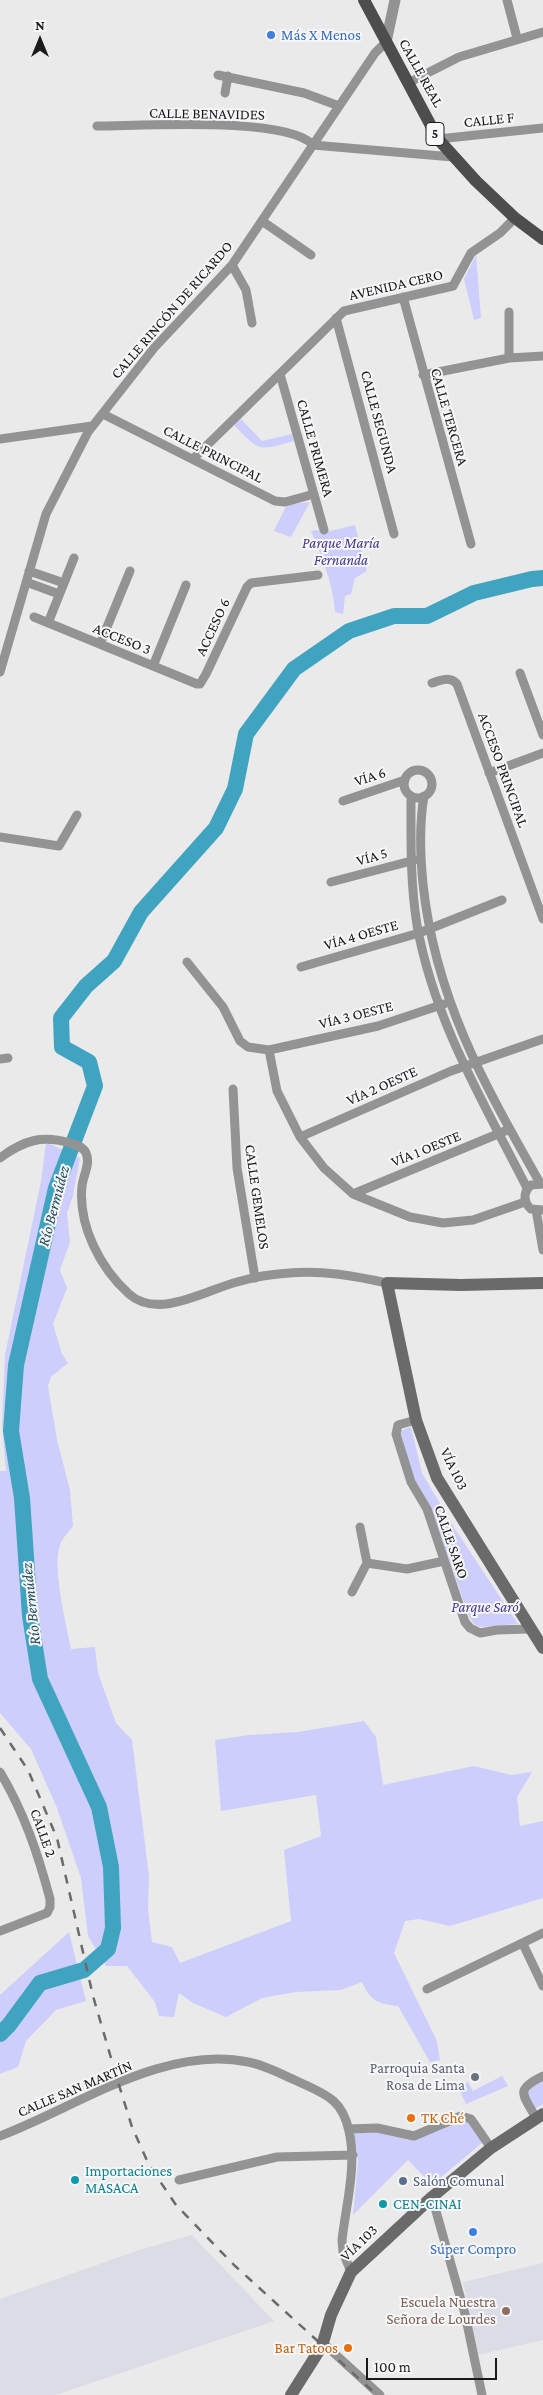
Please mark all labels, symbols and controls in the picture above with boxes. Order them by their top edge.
north arrow [15,15,65,65]
text: N [35,17,45,33]
place label: Más X Menos [281,26,361,44]
marker: Más X Menos [265,29,277,41]
street label: CALLE REAL [395,36,447,110]
street label: CALLE BENAVIDES [149,104,265,124]
street label: CALLE F [463,108,515,132]
road number: 5 [426,122,444,146]
street label: CALLE RINCÓN DE RICARDO [107,237,237,383]
street label: AVENIDA CERO [347,265,445,305]
street label: CALLE TERCERA [426,366,472,468]
street label: CALLE SEGUNDA [357,369,401,475]
street label: CALLE PRIMERA [292,397,338,499]
street label: CALLE PRINCIPAL [160,421,266,487]
park label: Parque María Fernanda [302,534,380,569]
street label: ACCESO 6 [192,595,234,659]
street label: ACCESO 3 [90,619,154,659]
street label: ACCESO PRINCIPAL [474,710,532,830]
street label: VÍA 6 [352,763,388,791]
street label: VÍA 5 [354,844,390,870]
street label: VÍA 4 OESTE [322,916,400,954]
street label: VÍA 3 OESTE [317,997,395,1033]
street label: VÍA 2 OESTE [344,1062,420,1110]
street label: VÍA 1 OESTE [388,1127,464,1171]
street label: CALLE GEMELOS [241,1143,273,1251]
water label: Río Bermúdez [34,1164,74,1248]
street label: VÍA 103 [436,1445,472,1493]
street label: CALLE SARO [430,1503,472,1581]
water label: Río Bermúdez [17,1562,45,1646]
park label: Parque Saró [451,1598,519,1616]
street label: CALLE 2 [26,1806,60,1860]
street label: CALLE SAN MARTÍN [15,2057,135,2121]
place label: Parroquia Santa Rosa de Lima [370,2059,465,2094]
marker: Parroquia Santa Rosa de Lima [469,2071,481,2083]
place label: TK Ché [421,2109,464,2127]
marker: TK Ché [405,2112,417,2124]
place label: Importaciones MASACA [85,2162,172,2197]
place label: Salón Comunal [413,2172,504,2190]
marker: Importaciones MASACA [69,2174,81,2186]
marker: Salón Comunal [397,2175,409,2187]
place label: CEN-CINAI [393,2195,462,2213]
marker: CEN-CINAI [377,2198,389,2210]
street label: VÍA 103 [337,2221,381,2265]
marker: Súper Compro [467,2226,479,2238]
place label: Súper Compro [430,2240,516,2258]
place label: Escuela Nuestra Señora de Lourdes [387,2293,496,2328]
marker: Escuela Nuestra Señora de Lourdes [500,2305,512,2317]
place label: Bar Tatoos [274,2339,338,2357]
marker: Bar Tatoos [342,2342,354,2354]
scale bar [368,2348,499,2380]
text: 100 m [374,2359,411,2375]

